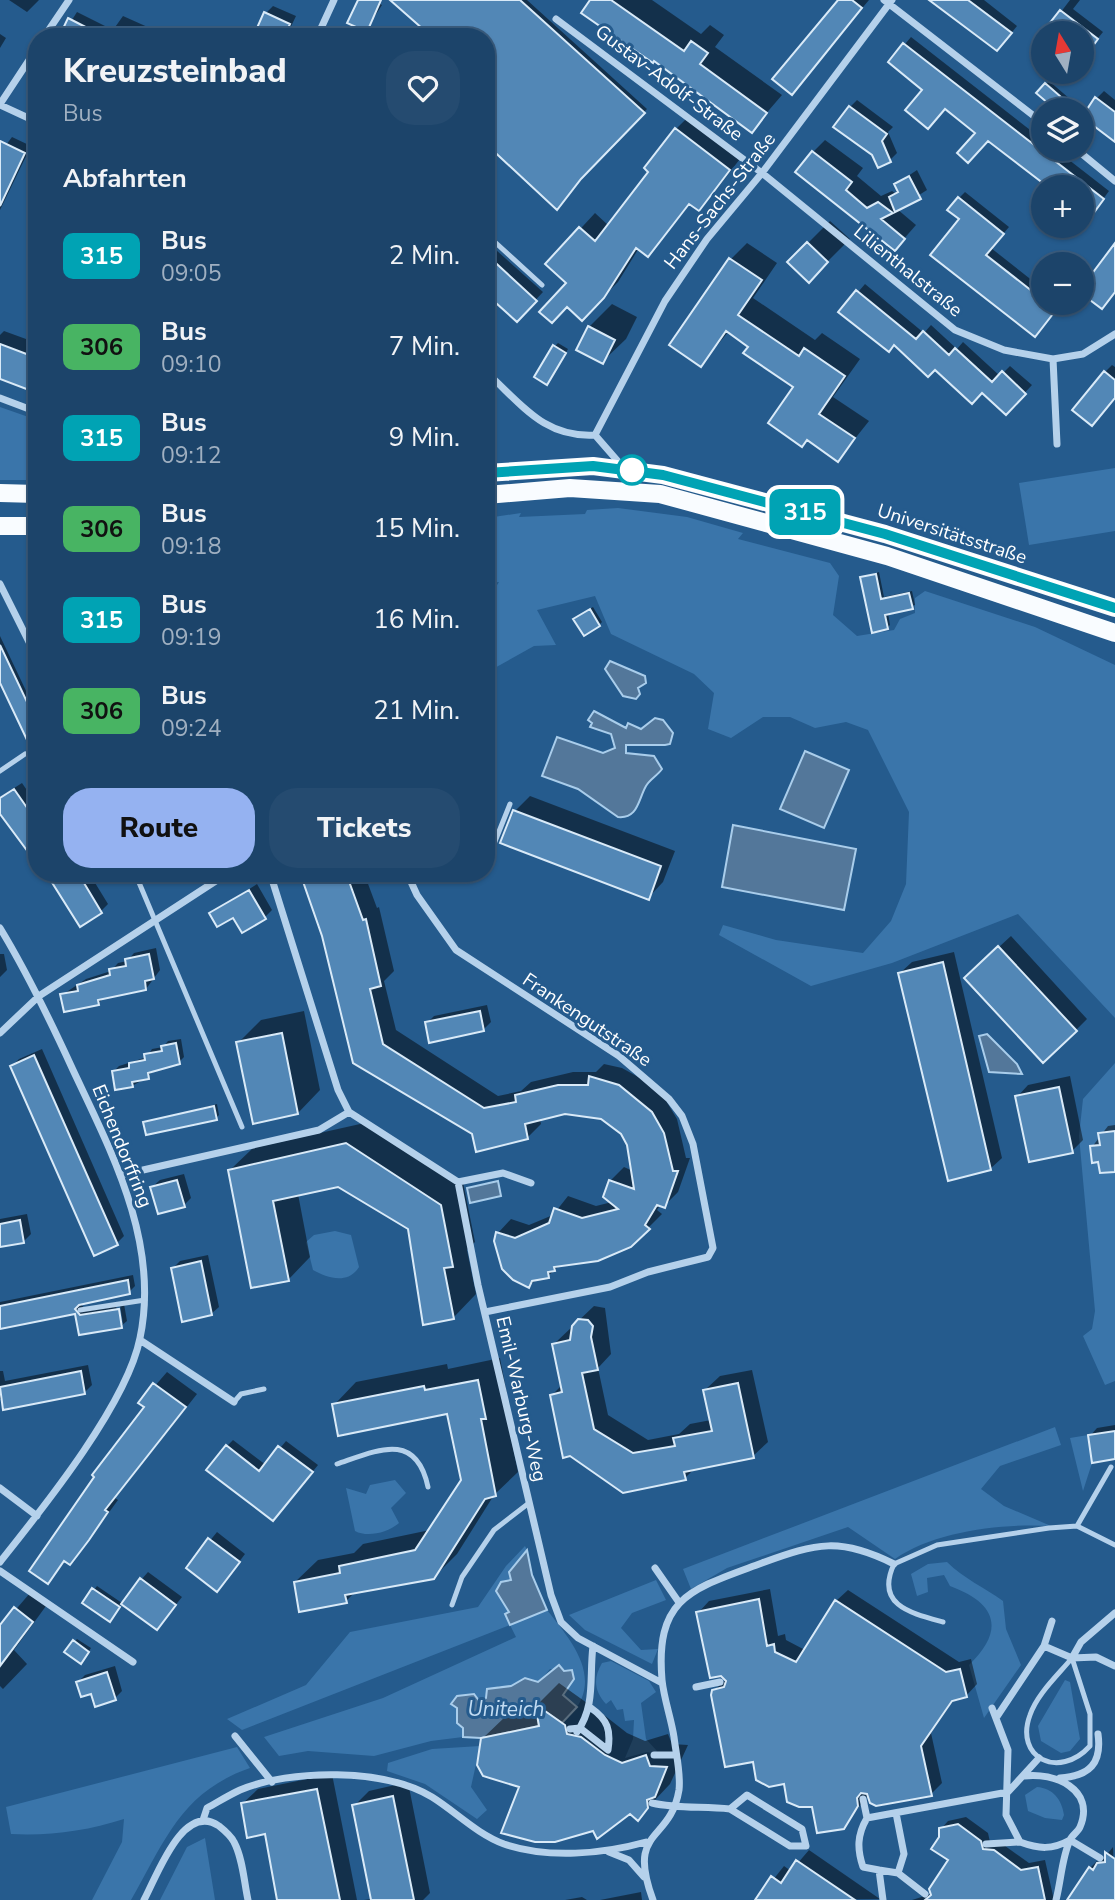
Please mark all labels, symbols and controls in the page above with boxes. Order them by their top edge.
street label: Gustav-Adolf-Straße [590,19,748,147]
north arrow [1031,21,1094,84]
map controls [1031,21,1094,315]
text: Kreuzsteinbad [63,49,287,94]
button: heart [386,51,460,125]
text: Bus [63,98,103,129]
button: layers [1031,98,1094,161]
street label: Hans-Sachs-Straße [658,127,782,275]
text: Abfahrten [63,161,187,196]
button: + [1031,175,1094,238]
street label: Lilienthalstraße [848,219,968,323]
text: Bus [161,223,207,258]
text: 2 Min. [389,238,460,273]
text: 315 [80,240,123,272]
button: − [1031,252,1094,315]
text: 09:05 [161,258,221,289]
text: Bus [161,314,207,349]
text: 7 Min. [389,329,460,364]
text: 306 [80,331,123,363]
text: 09:10 [161,349,221,380]
text: Bus [161,405,207,440]
text: 9 Min. [389,420,460,455]
text: 315 [80,422,123,454]
text: 09:12 [161,440,221,471]
unlabelled marker [617,455,647,485]
line badge: 315 [765,489,845,535]
text: Bus [161,496,207,531]
text: 315 [783,496,827,528]
street label: Universitätsstraße [874,498,1030,570]
text: 15 Min. [373,511,460,546]
text: 306 [80,513,123,545]
text: 09:18 [161,531,221,562]
text: Bus [161,587,207,622]
text: 16 Min. [373,602,460,637]
text: 315 [80,604,123,636]
text: 09:19 [161,622,221,653]
text: Bus [161,678,207,713]
text: 21 Min. [373,693,460,728]
text: 306 [80,695,123,727]
text: 09:24 [161,713,221,744]
button: Route [63,788,255,868]
button: Tickets [269,788,460,868]
street label: Frankengutstraße [517,967,657,1073]
street label: Eichendorffring [86,1081,158,1211]
street label: Emil-Warburg-Weg [489,1314,553,1484]
water label: Uniteich [467,1695,545,1723]

